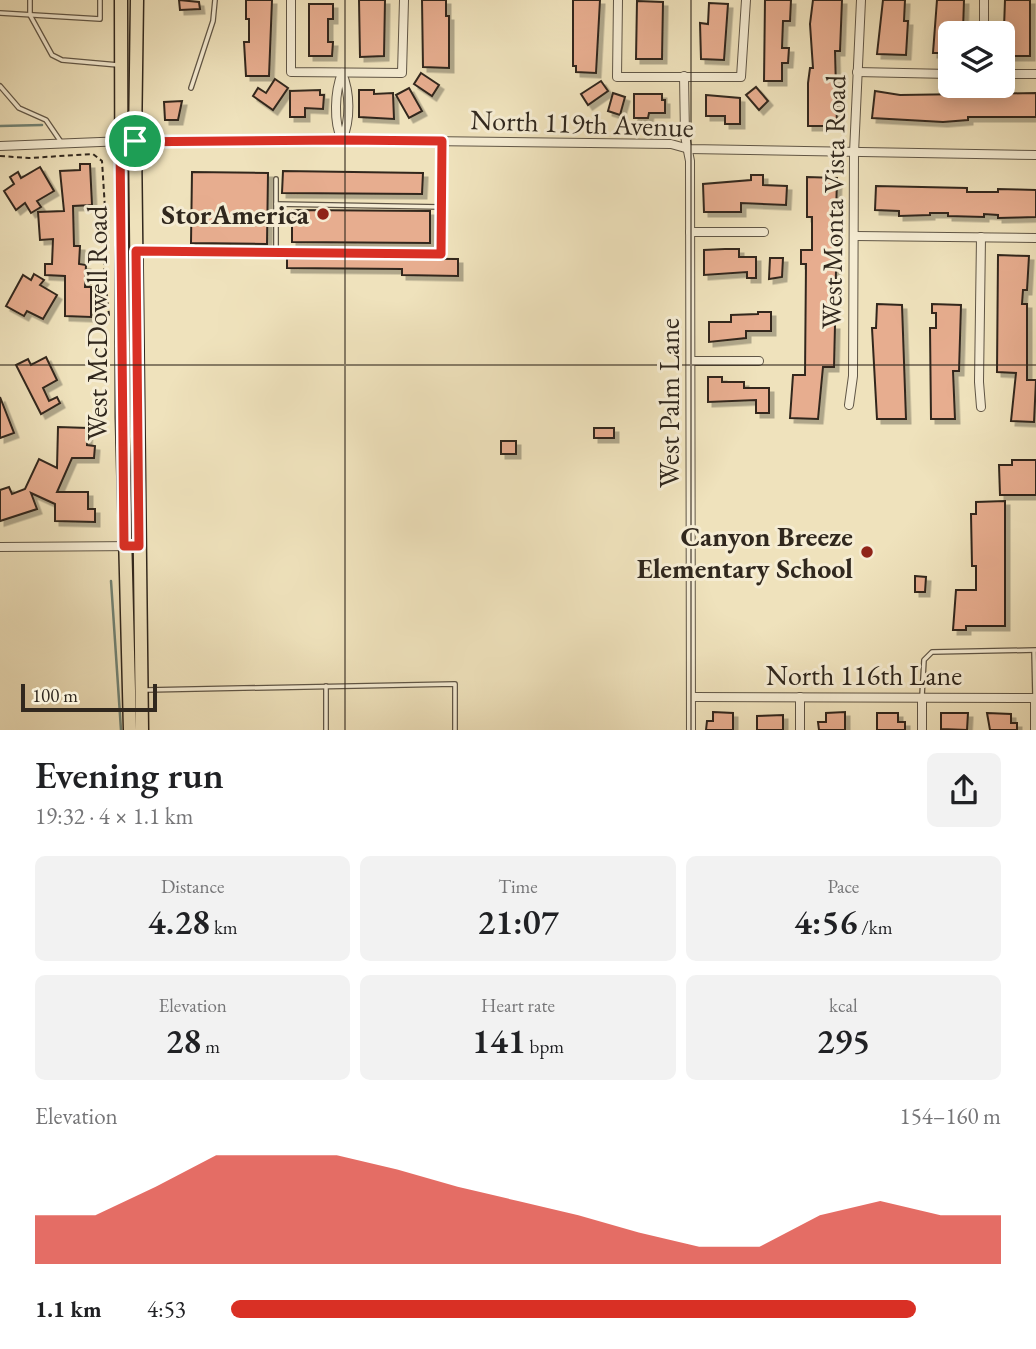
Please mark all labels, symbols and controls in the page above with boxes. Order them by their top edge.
map controls [938,21,1015,98]
button: layers [938,21,1015,98]
street label: West Monta Vista Road [813,74,853,330]
street label: North 119th Avenue [470,101,694,145]
pin [105,111,165,171]
icon: arrive [116,122,154,160]
place label: StorAmerica [161,196,310,232]
street label: West McDowell Road [79,205,115,440]
marker: StorAmerica [315,206,331,222]
street label: West Palm Lane [651,318,687,488]
place label: Canyon Breeze Elementary School [637,518,853,586]
marker: Canyon Breeze Elementary School [859,544,875,560]
street label: North 116th Lane [766,657,962,693]
scale bar [21,680,158,712]
text: 100 m [32,683,78,708]
text: Evening run [35,750,224,799]
button: share [927,753,1001,827]
text: 19:32 · 4 × 1.1 km [35,801,193,831]
text: Distance [161,874,224,899]
text: Time [498,874,538,899]
text: Pace [827,874,859,899]
text: 4.28 [148,899,210,944]
text: 21:07 [477,899,559,944]
text: 4:56 [794,899,857,944]
text: km [210,915,238,940]
text: /km [857,915,893,940]
text: Elevation [158,993,227,1018]
text: Heart rate [481,993,555,1018]
text: kcal [829,993,858,1018]
text: 28 [165,1018,201,1063]
text: 141 [472,1018,526,1063]
text: 295 [816,1018,870,1063]
text: m [201,1034,220,1059]
text: bpm [526,1034,564,1059]
text: Elevation [35,1101,118,1131]
text: 154–160 m [900,1101,1001,1131]
text: 1.1 km [35,1294,102,1324]
text: 4:53 [147,1294,186,1324]

